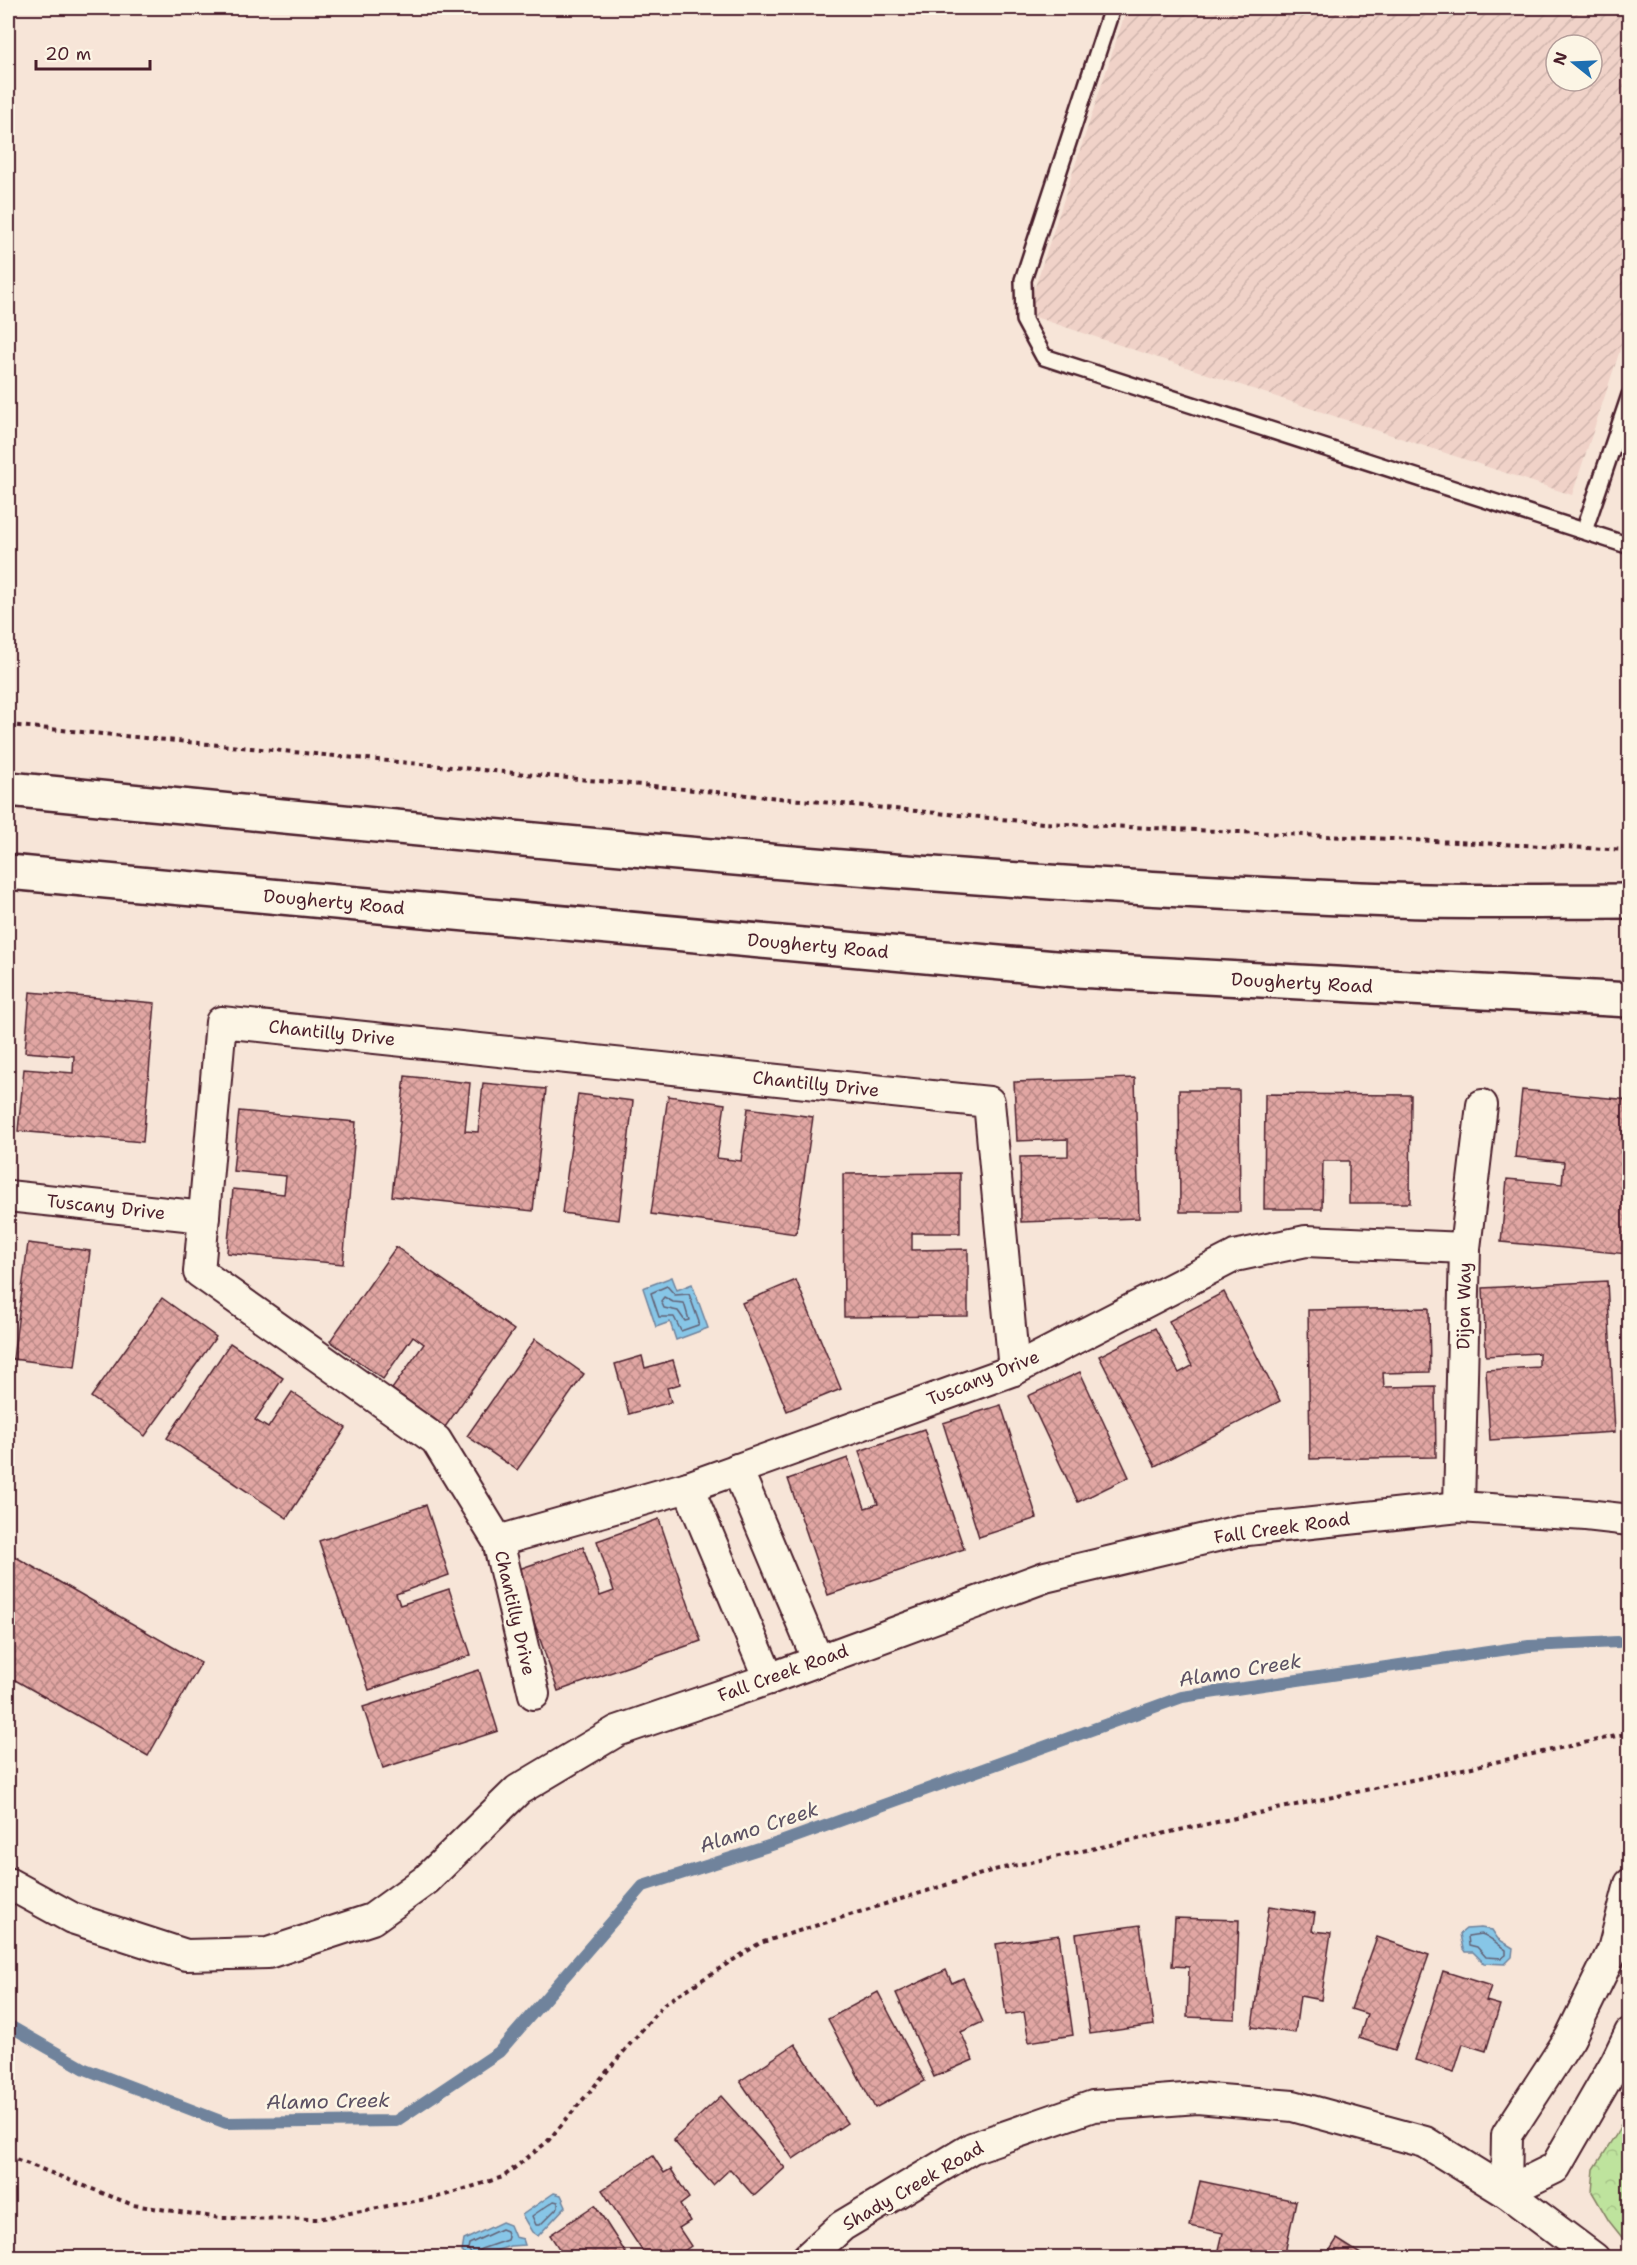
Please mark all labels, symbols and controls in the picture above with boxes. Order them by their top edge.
scale bar [36,33,150,71]
north arrow [1544,33,1604,93]
text: 20 m [45,42,91,66]
text: N [1548,49,1572,68]
street label: Dougherty Road [262,884,406,920]
street label: Dougherty Road [746,928,890,964]
street label: Dougherty Road [1230,967,1374,999]
street label: Chantilly Drive [267,1014,397,1052]
street label: Chantilly Drive [751,1065,881,1103]
street label: Tuscany Drive [45,1189,167,1225]
street label: Dijon Way [1451,1262,1477,1350]
street label: Tuscany Drive [923,1345,1043,1411]
street label: Fall Creek Road [1213,1507,1351,1549]
street label: Chantilly Drive [489,1548,541,1678]
street label: Fall Creek Road [715,1638,851,1708]
water label: Alamo Creek [1177,1647,1304,1693]
water label: Alamo Creek [696,1795,822,1858]
water label: Alamo Creek [266,2087,391,2115]
street label: Shady Creek Road [838,2136,988,2236]

